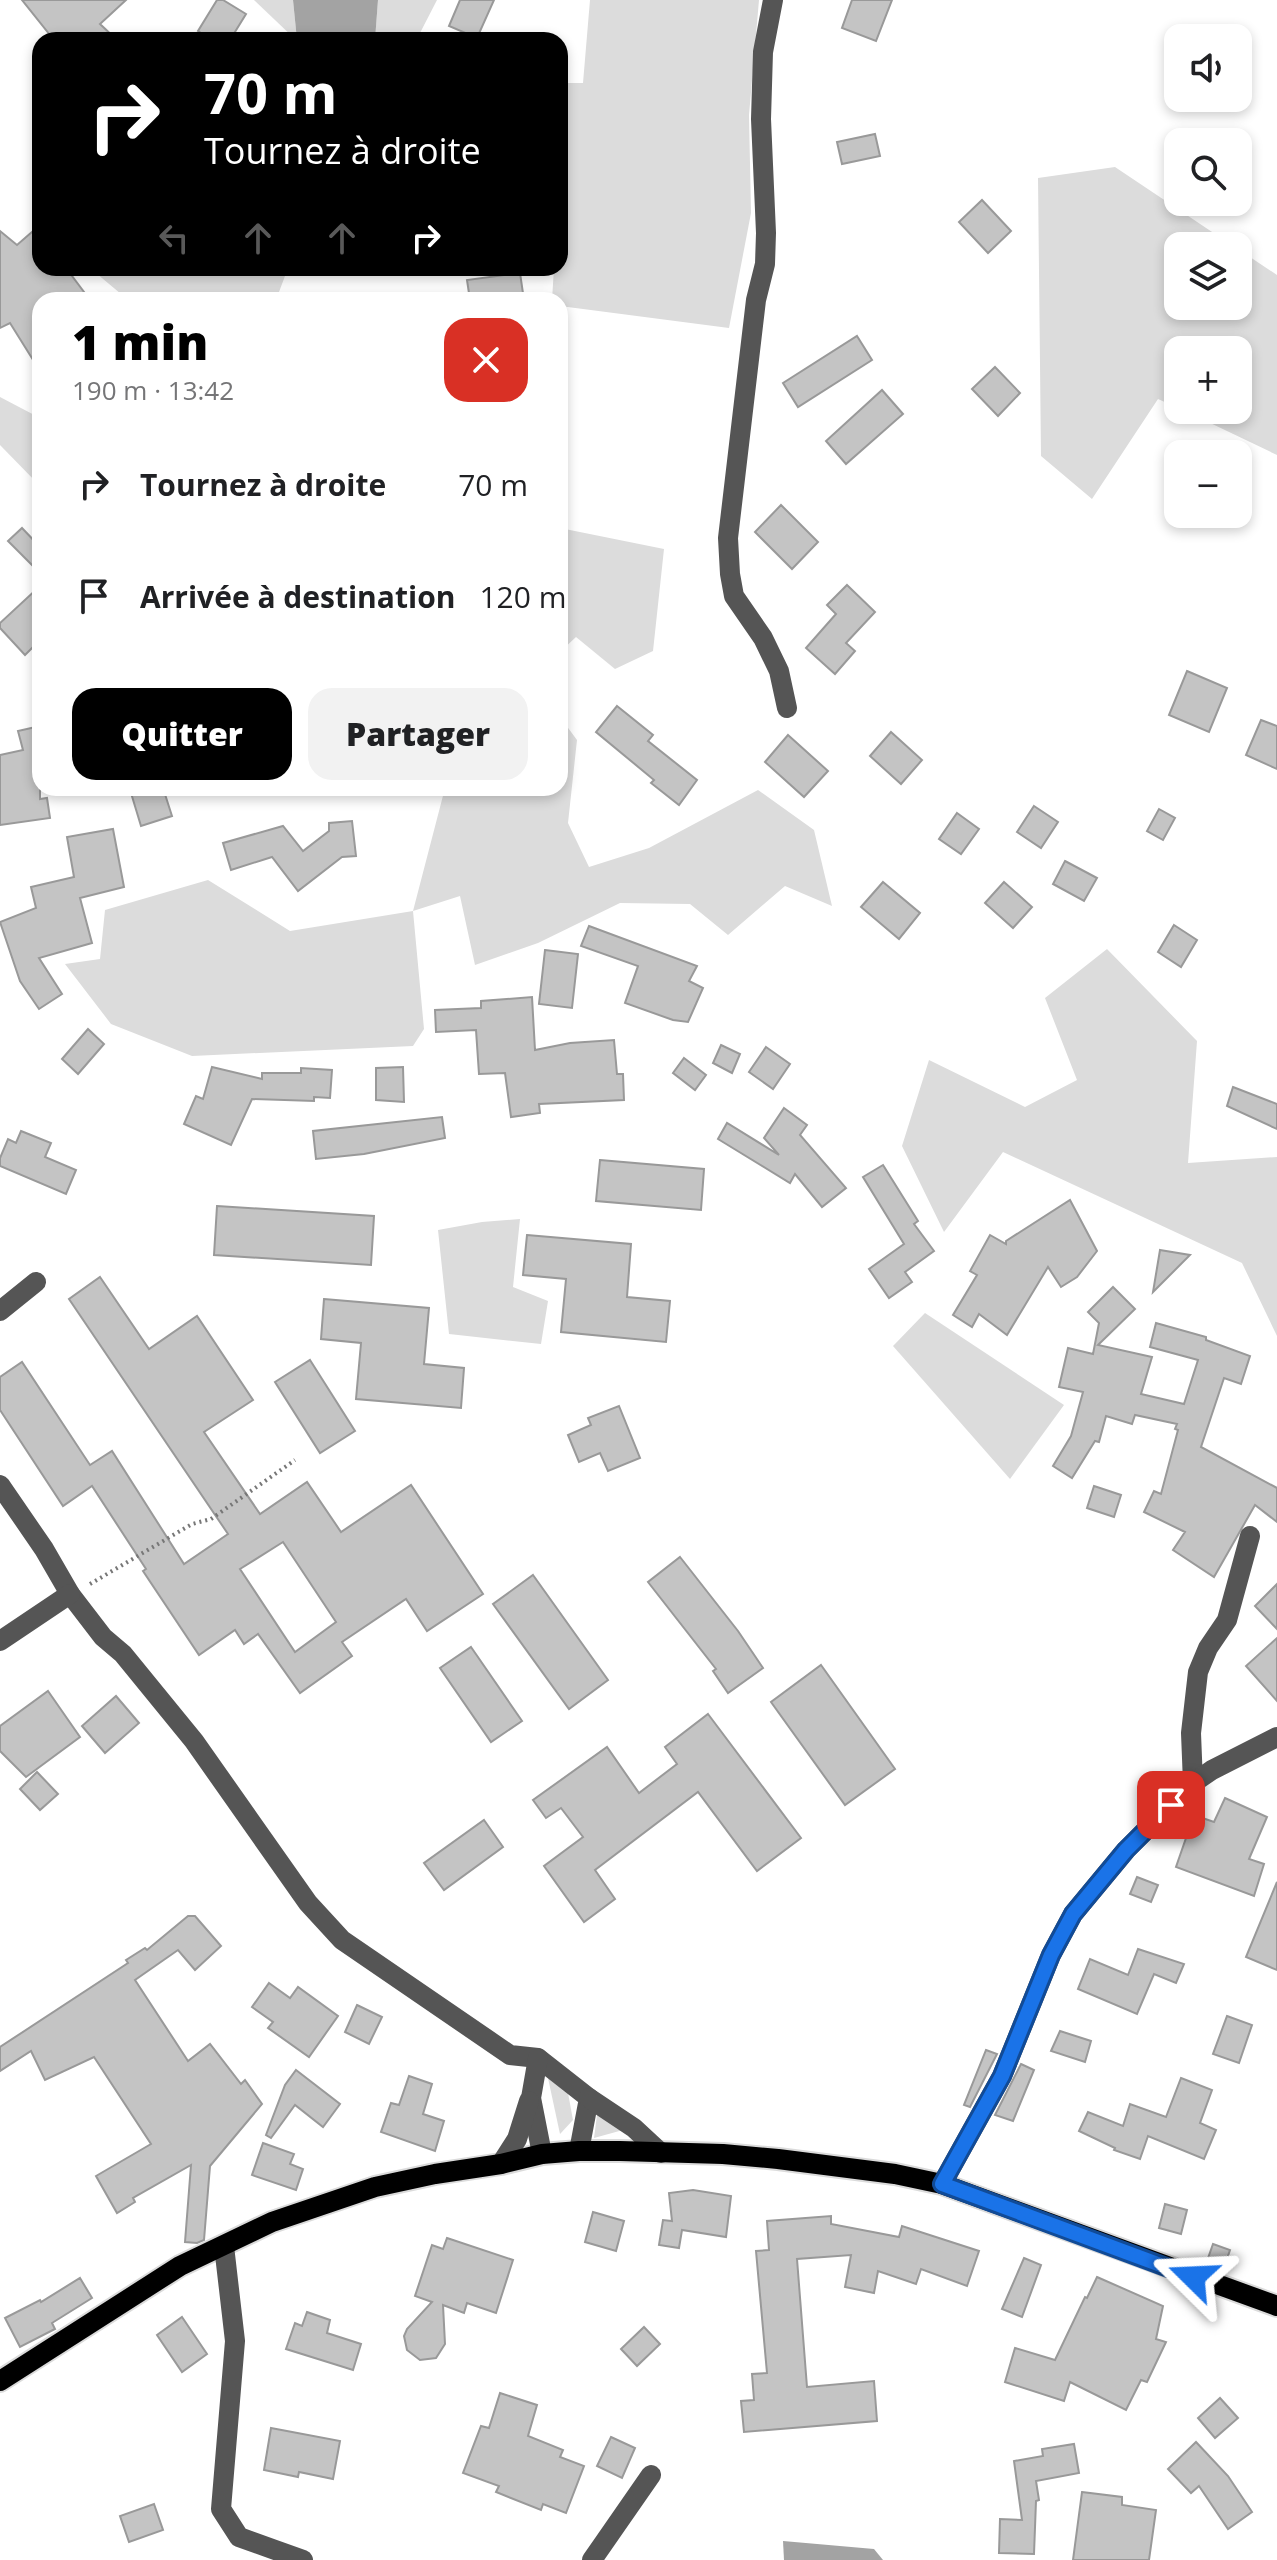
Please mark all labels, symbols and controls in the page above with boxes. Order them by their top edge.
map controls [1164,24,1252,528]
button: sound [1164,24,1252,112]
text: 70 m [204,54,338,130]
icon: right [72,64,176,168]
text: Tournez à droite [204,126,481,175]
button: search [1164,128,1252,216]
icon: left [152,216,196,260]
icon: ahead [236,216,280,260]
icon: ahead [320,216,364,260]
icon: right [404,216,448,260]
button: layers [1164,232,1252,320]
text: 1 min [72,309,208,374]
button: close [444,318,528,402]
button: + [1164,336,1252,424]
text: 190 m · 13:42 [72,372,234,408]
button: − [1164,440,1252,528]
icon: right [72,462,116,506]
text: Tournez à droite [140,464,386,505]
text: 70 m [458,464,528,505]
icon: arrive [72,574,116,618]
text: Arrivée à destination [140,576,455,617]
text: 120 m [479,576,566,617]
button: Quitter [72,688,292,780]
button: Partager [308,688,528,780]
pin [1137,1771,1205,1839]
icon: arrive [1149,1783,1193,1827]
position arrow [1151,2235,1235,2319]

